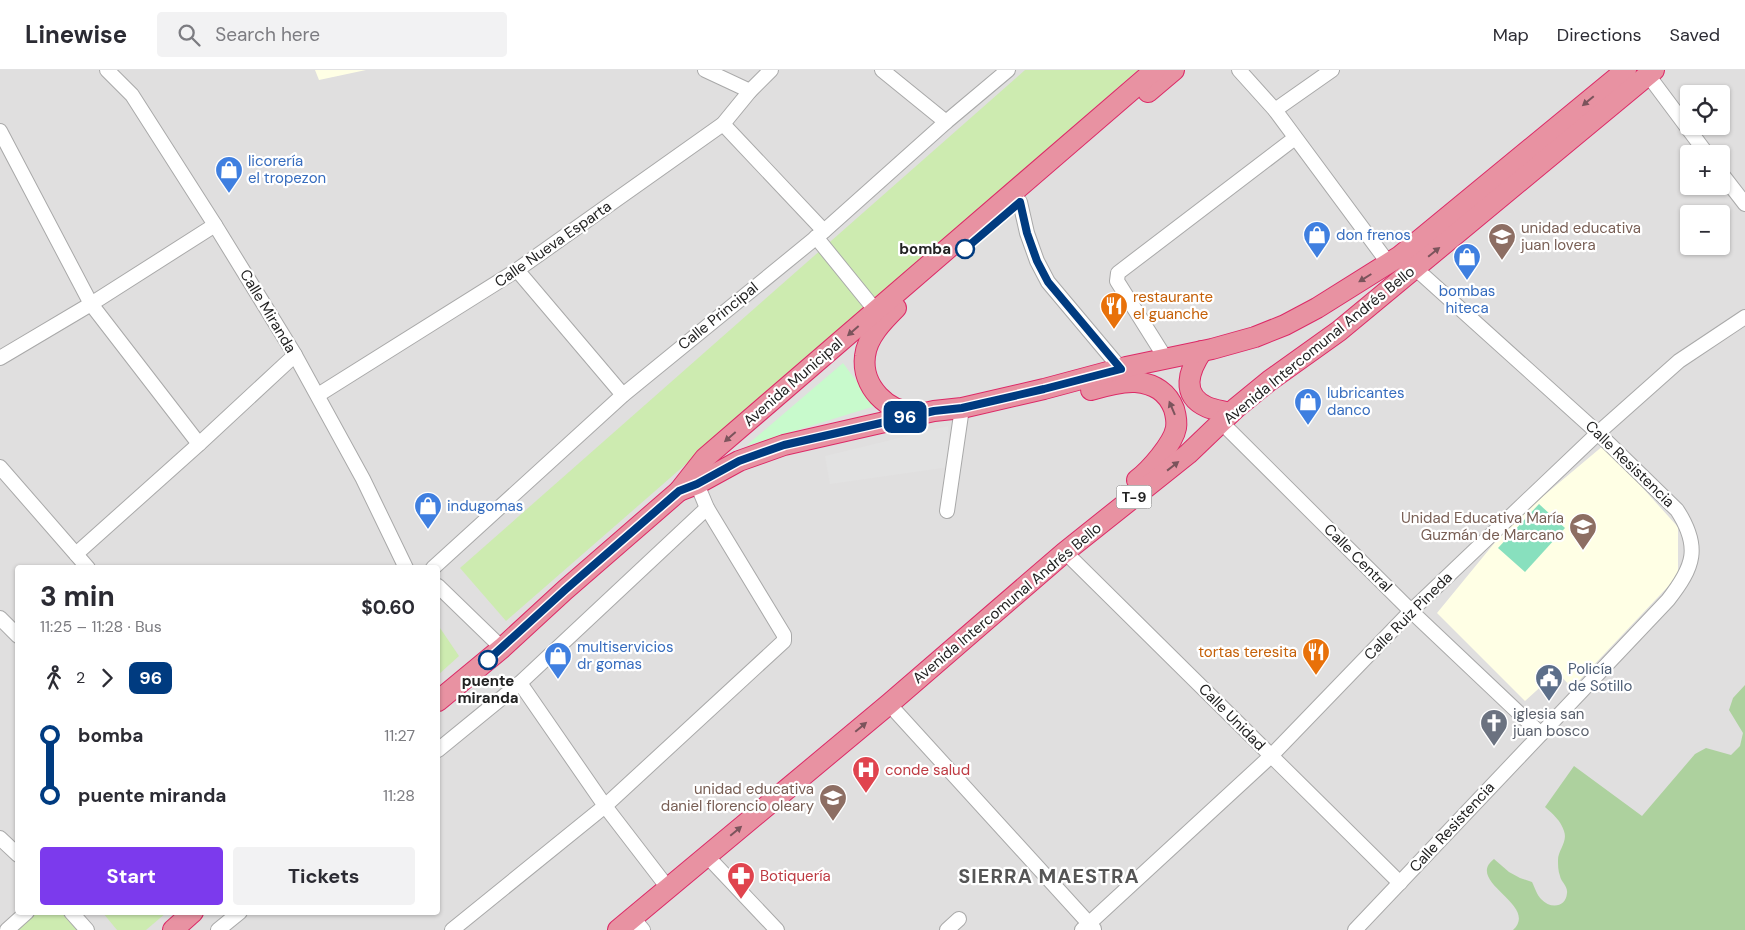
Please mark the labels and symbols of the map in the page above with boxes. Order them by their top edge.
one-way arrow [1582,96,1595,107]
place label: licorería el tropezon [248,151,326,188]
shop icon: licorería el tropezon [214,155,244,194]
street label: Calle Nueva Esparta [491,196,615,292]
place label: unidad educativa juan lovera [1520,218,1641,255]
shop icon: don frenos [1302,220,1332,259]
school or university icon: unidad educativa juan lovera [1487,222,1517,261]
place label: don frenos [1336,225,1411,245]
place label: bomba [899,239,951,259]
marker: bomba [955,239,975,259]
shop icon: bombas hiteca [1452,242,1482,281]
one-way arrow [1427,247,1440,258]
street label: Avenida Intercomunal Andrés Bello [1219,261,1419,428]
street label: Calle Miranda [235,265,301,357]
one-way arrow [1359,274,1372,283]
street label: Calle Principal [674,278,762,354]
place label: bombas hiteca [1439,281,1495,318]
place label: restaurante el guanche [1133,287,1213,324]
restaurant icon: restaurante el guanche [1099,291,1129,330]
one-way arrow [847,325,860,336]
street label: Avenida Municipal [739,333,847,431]
place label: lubricantes danco [1327,383,1405,420]
shop icon: lubricantes danco [1293,387,1323,426]
line badge: 96 [882,401,928,433]
one-way arrow [1168,401,1176,415]
street label: Calle Resistencia [1581,416,1679,512]
one-way arrow [724,431,737,442]
one-way arrow [1166,460,1179,471]
road number: T-9 [1116,486,1152,508]
shop icon: indugomas [413,491,443,530]
place label: indugomas [447,496,523,516]
place label: Unidad Educativa María Guzmán de Marcano [1401,508,1564,545]
school or university icon: Unidad Educativa María Guzmán de Marcano [1568,512,1598,551]
street label: Avenida Intercomunal Andrés Bello [908,518,1106,688]
street label: Calle Central [1319,519,1397,597]
street label: Calle Ruiz Pineda [1360,568,1456,664]
place label: multiservicios dr gomas [577,637,674,674]
restaurant icon: tortas teresita [1301,637,1331,676]
shop icon: multiservicios dr gomas [543,641,573,680]
place label: tortas teresita [1198,642,1297,662]
marker: puente miranda [478,650,498,670]
place label: Policía de Sotillo [1568,659,1632,696]
public building icon: Policía de Sotillo [1534,663,1564,702]
place label: puente miranda [457,671,519,708]
street label: Calle Unidad [1194,679,1270,755]
place label: iglesia san juan bosco [1512,704,1589,741]
church icon: iglesia san juan bosco [1479,708,1509,747]
one-way arrow [854,722,867,733]
hospital icon: conde salud [851,755,881,794]
place label: conde salud [885,760,970,780]
street label: Calle Resistencia [1405,778,1499,876]
place label: unidad educativa daniel florencio oleary [661,779,815,816]
school or university icon: unidad educativa daniel florencio oleary [818,783,848,822]
one-way arrow [729,825,741,837]
pharmacy icon: Botiquería [726,861,756,900]
district label: SIERRA MAESTRA [958,863,1140,889]
place label: Botiquería [760,866,831,886]

